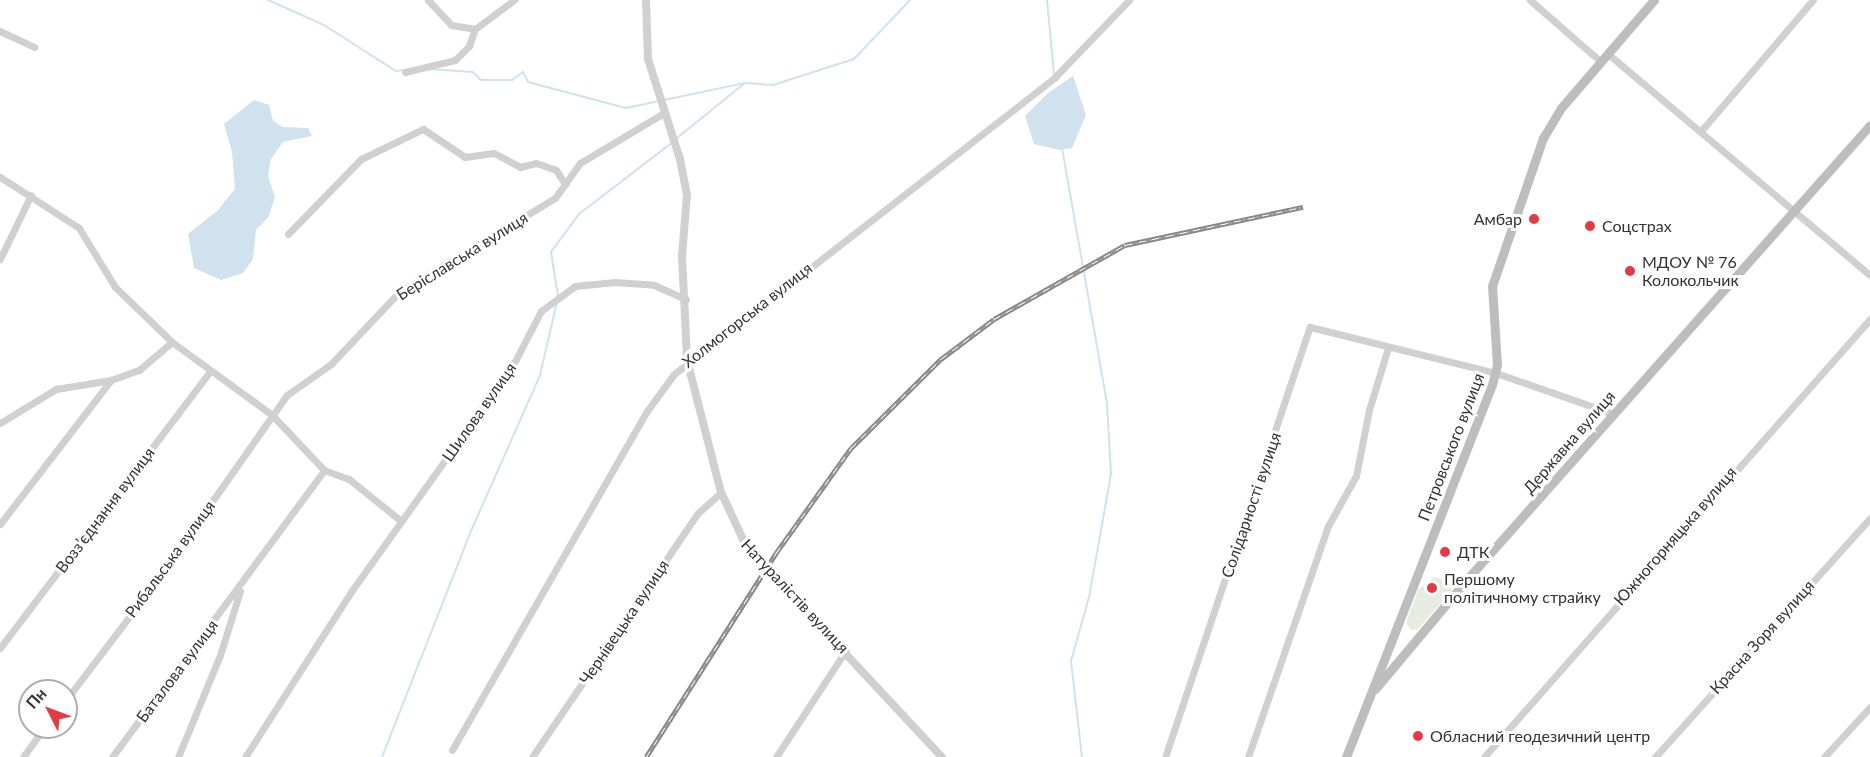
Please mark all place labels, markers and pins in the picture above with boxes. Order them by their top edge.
place label: Амбар [1474,209,1522,229]
marker: Амбар [1527,212,1541,226]
place label: Соцстрах [1602,216,1672,236]
marker: Соцстрах [1583,219,1597,233]
place label: МДОУ № 76 Колокольчик [1642,252,1739,290]
marker: МДОУ № 76 Колокольчик [1623,264,1637,278]
place label: ДТК [1457,542,1489,562]
marker: ДТК [1438,545,1452,559]
place label: Першому політичному страйку [1444,569,1601,607]
marker: Першому політичному страйку [1425,581,1439,595]
place label: Обласний геодезичний центр [1430,726,1650,746]
marker: Обласний геодезичний центр [1411,729,1425,743]

